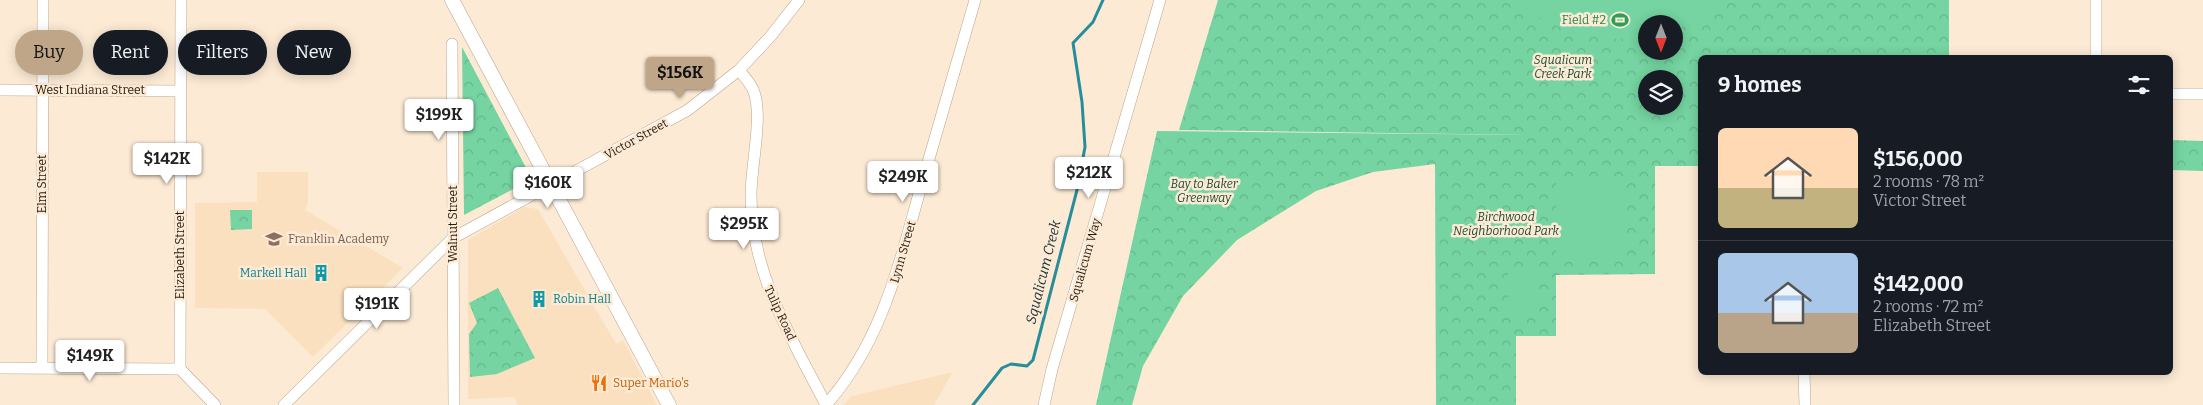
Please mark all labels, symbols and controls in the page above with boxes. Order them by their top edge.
sports icon: Field #2 [1610,10,1630,30]
place label: Field #2 [1562,13,1606,27]
north arrow [1638,15,1682,60]
map controls [1638,15,1683,115]
chip: Buy [15,30,83,75]
chip: Rent [93,30,168,75]
chip: Filters [178,30,267,75]
chip: New [277,30,351,75]
park label: Squalicum Creek Park [1534,53,1592,81]
pin: $156K [645,56,715,99]
text: $156K [657,63,703,82]
button: layers [1638,70,1683,115]
icon: filters [2125,71,2153,99]
text: 9 homes [1718,72,1802,98]
street label: West Indiana Street [35,83,146,97]
pin: $199K [404,98,474,141]
text: $199K [416,105,462,124]
street label: Victor Street [602,116,671,162]
pin: $142K [132,142,202,185]
text: $156,000 [1873,146,1963,172]
icon: home [1758,148,1818,208]
text: $142K [144,149,190,168]
street label: Elm Street [35,154,49,213]
pin: $212K [1054,156,1124,199]
pin: $249K [868,160,938,203]
text: $212K [1066,163,1112,182]
pin: $160K [513,166,583,209]
text: $249K [878,167,928,186]
text: 2 rooms · 78 m² [1873,172,1984,191]
text: $160K [524,173,572,192]
park label: Bay to Baker Greenway [1170,177,1239,205]
street label: Walnut Street [446,185,460,262]
text: Victor Street [1873,191,1966,210]
pin: $295K [709,208,779,250]
street label: Elizabeth Street [173,210,187,299]
park label: Birchwood Neighborhood Park [1453,210,1559,238]
text: $295K [720,214,768,233]
street label: Squalicum Way [1066,216,1104,303]
water label: Squalicum Creek [1022,218,1065,326]
street label: Lynn Street [887,219,919,285]
school or university icon: Franklin Academy [264,229,284,249]
place label: Franklin Academy [288,232,390,246]
building icon: Markell Hall [311,263,331,283]
place label: Markell Hall [240,266,308,280]
text: $142,000 [1873,271,1964,297]
icon: home [1758,273,1818,333]
street label: Tulip Road [761,283,799,343]
pin: $191K [342,288,412,330]
building icon: Robin Hall [529,289,549,309]
place label: Robin Hall [553,292,611,306]
text: $191K [355,294,399,313]
text: 2 rooms · 72 m² [1873,297,1983,316]
text: Elizabeth Street [1873,316,1991,335]
pin: $149K [55,340,125,382]
text: $149K [66,346,114,365]
restaurant icon: Super Mario's [589,373,609,393]
place label: Super Mario's [613,376,689,390]

